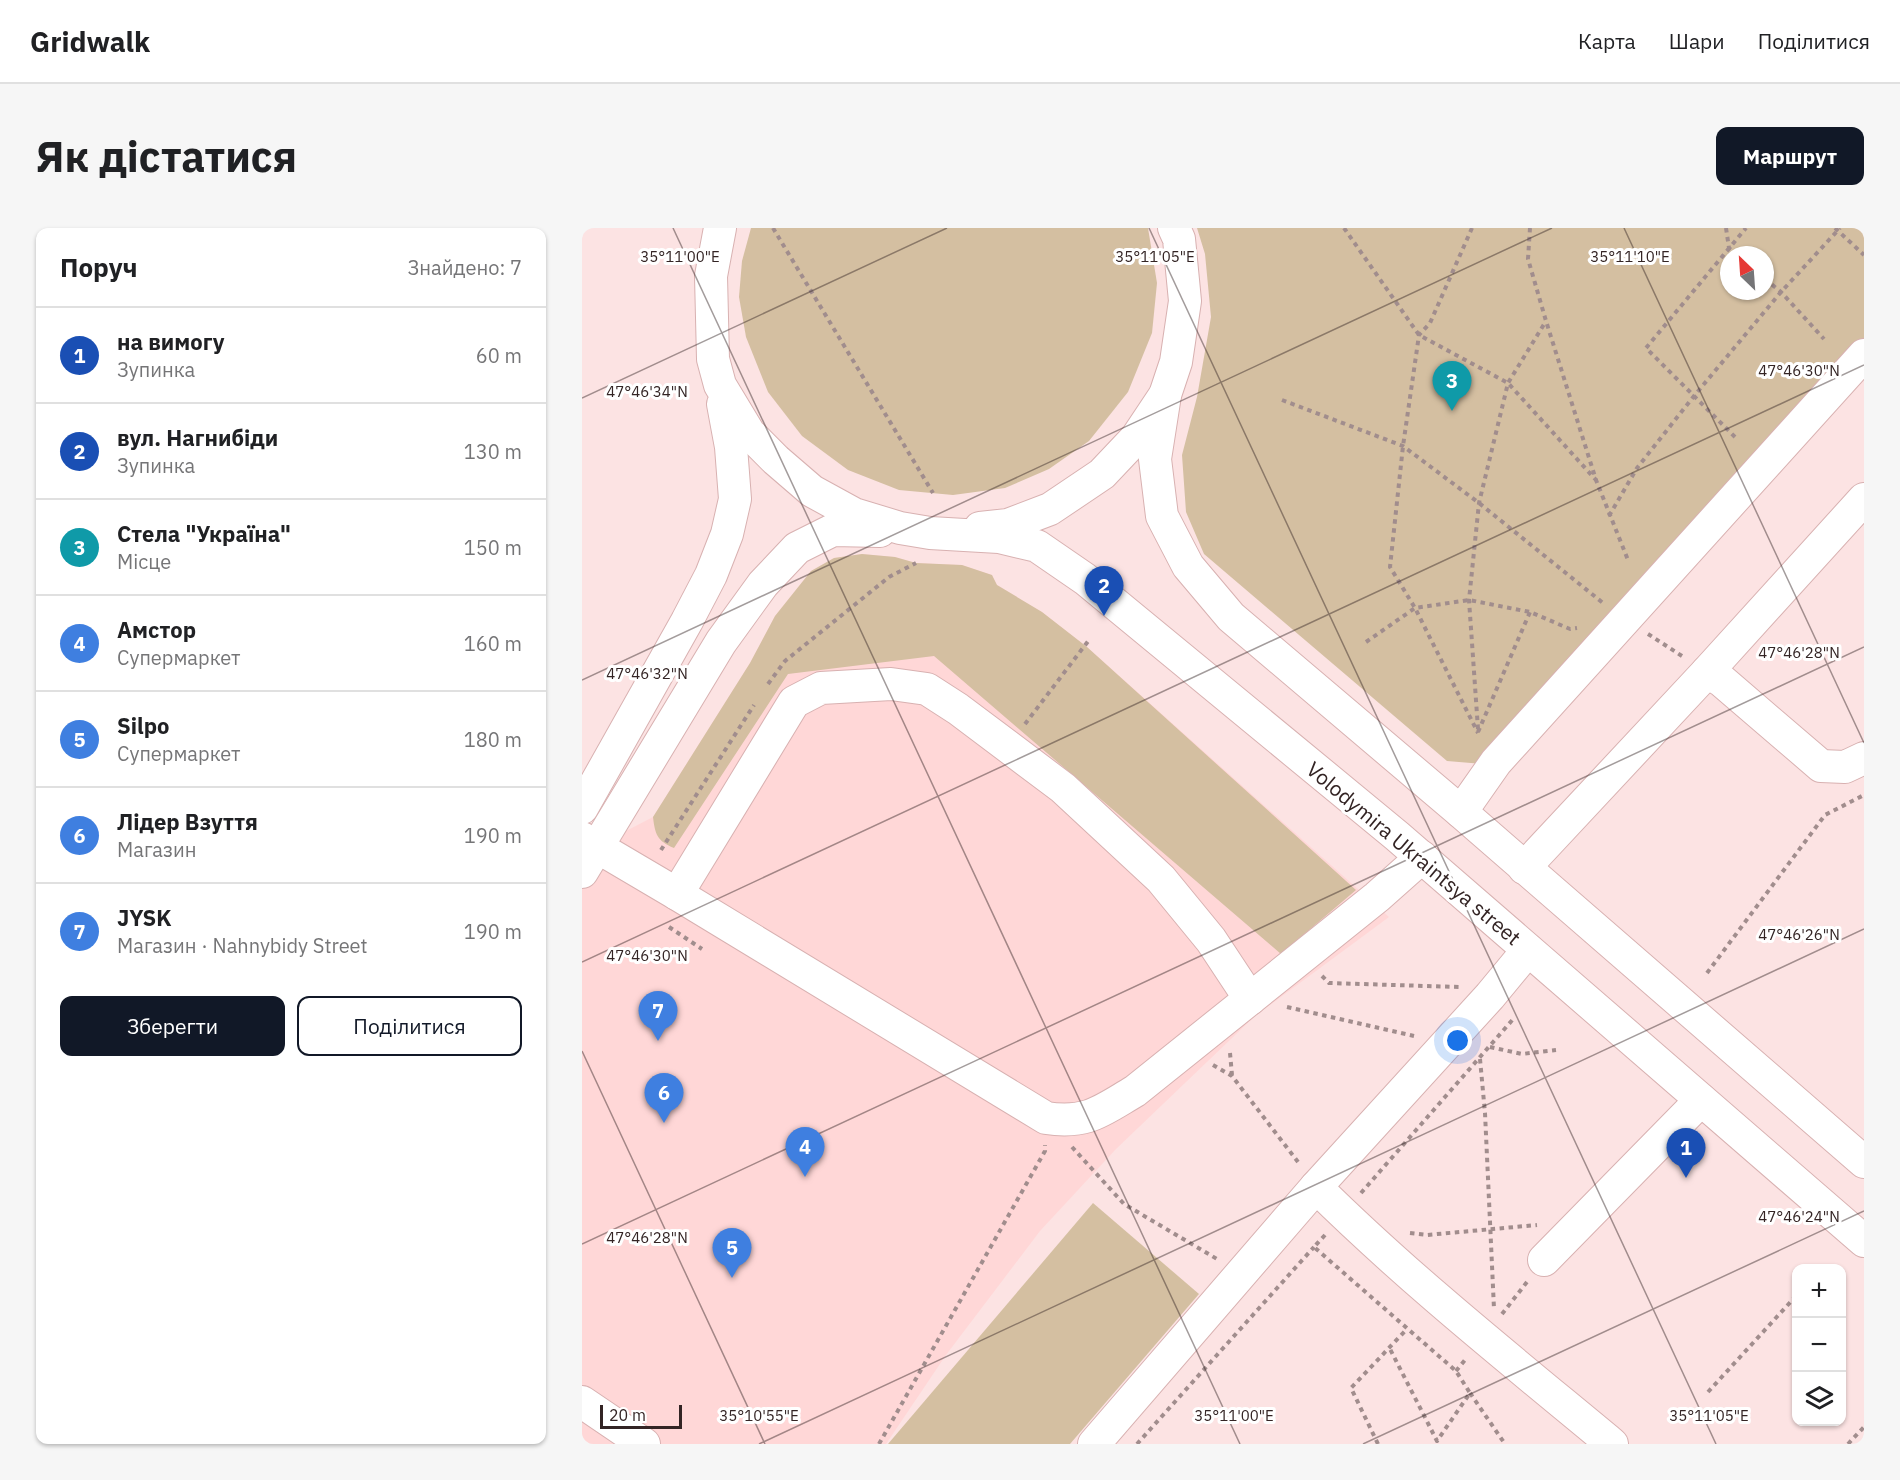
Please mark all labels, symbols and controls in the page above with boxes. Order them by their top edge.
text: Gridwalk [30,23,150,60]
text: Карта [1578,27,1636,55]
text: Шари [1669,27,1725,55]
text: Поділитися [1758,27,1870,55]
button: Маршрут [1716,127,1864,185]
text: Як дістатися [36,129,297,184]
north arrow [1720,246,1774,300]
text: 35°11'00"E [640,247,720,266]
text: 35°11'05"E [1115,247,1195,266]
text: 35°11'10"E [1590,247,1670,266]
text: Поруч [60,250,138,284]
text: Знайдено: 7 [408,254,522,281]
text: на вимогу [117,327,225,356]
text: 1 [74,342,86,369]
text: 60 m [476,342,522,369]
text: Зупинка [117,356,195,383]
text: 47°46'30"N [1758,361,1840,380]
pin: 3 [1432,362,1472,411]
text: 47°46'34"N [606,382,688,401]
text: вул. Нагнибіди [117,423,278,452]
text: 2 [74,438,86,465]
text: 130 m [464,438,522,465]
text: Зупинка [117,452,195,479]
text: Стела "Україна" [117,519,291,548]
text: 3 [74,534,86,561]
text: 150 m [464,534,522,561]
text: Місце [117,548,171,575]
pin: 2 [1084,566,1124,616]
text: Амстор [117,615,196,644]
text: 4 [74,630,86,657]
text: 160 m [464,630,522,657]
text: 47°46'28"N [1758,643,1840,662]
text: Супермаркет [117,644,240,671]
text: 47°46'32"N [606,664,688,683]
text: Silpo [117,711,169,740]
text: 5 [74,726,86,753]
text: 180 m [464,726,522,753]
text: Супермаркет [117,740,240,767]
street label: Volodymira Ukraintsya street [1301,755,1527,951]
text: Лідер Взуття [117,807,258,836]
text: 6 [74,822,86,849]
text: 190 m [464,822,522,849]
text: Магазин [117,836,197,863]
text: JYSK [117,903,172,932]
text: 7 [74,918,86,945]
text: 190 m [464,918,522,945]
text: 47°46'26"N [1758,925,1840,944]
text: Магазин · Nahnybidy Street [117,932,368,959]
text: 47°46'30"N [606,946,688,965]
pin: 7 [638,992,678,1041]
button: Зберегти [60,996,285,1056]
button: Поділитися [297,996,522,1056]
your location [1443,1026,1472,1055]
pin: 6 [644,1074,683,1123]
pin: 4 [786,1128,824,1177]
pin: 1 [1666,1128,1706,1178]
text: 47°46'24"N [1758,1207,1840,1226]
text: 47°46'28"N [606,1228,688,1247]
pin: 5 [712,1228,752,1278]
map controls [1792,1264,1846,1426]
button: + [1792,1264,1846,1318]
button: − [1792,1318,1846,1372]
button: layers [1792,1372,1846,1426]
scale bar [600,1402,682,1430]
text: 20 m [609,1405,646,1425]
text: 35°10'55"E [719,1406,799,1425]
text: 35°11'00"E [1194,1406,1274,1425]
text: 35°11'05"E [1669,1406,1749,1425]

